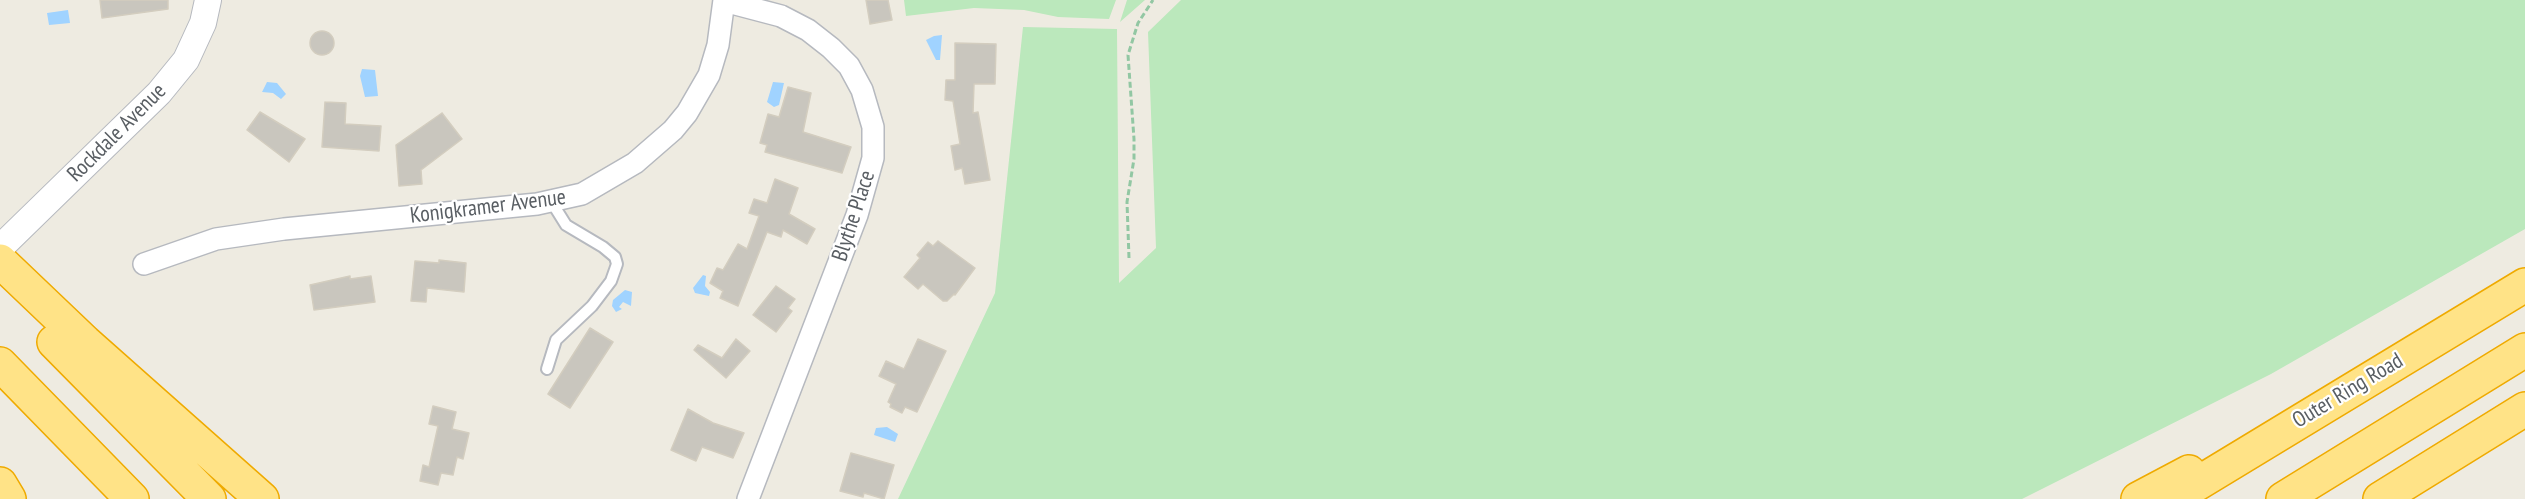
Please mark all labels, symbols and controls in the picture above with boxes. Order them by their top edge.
street label: Rockdale Avenue [62,78,172,188]
street label: Blythe Place [827,167,881,265]
street label: Konigkramer Avenue [409,184,567,230]
street label: Outer Ring Road [2288,348,2408,434]

